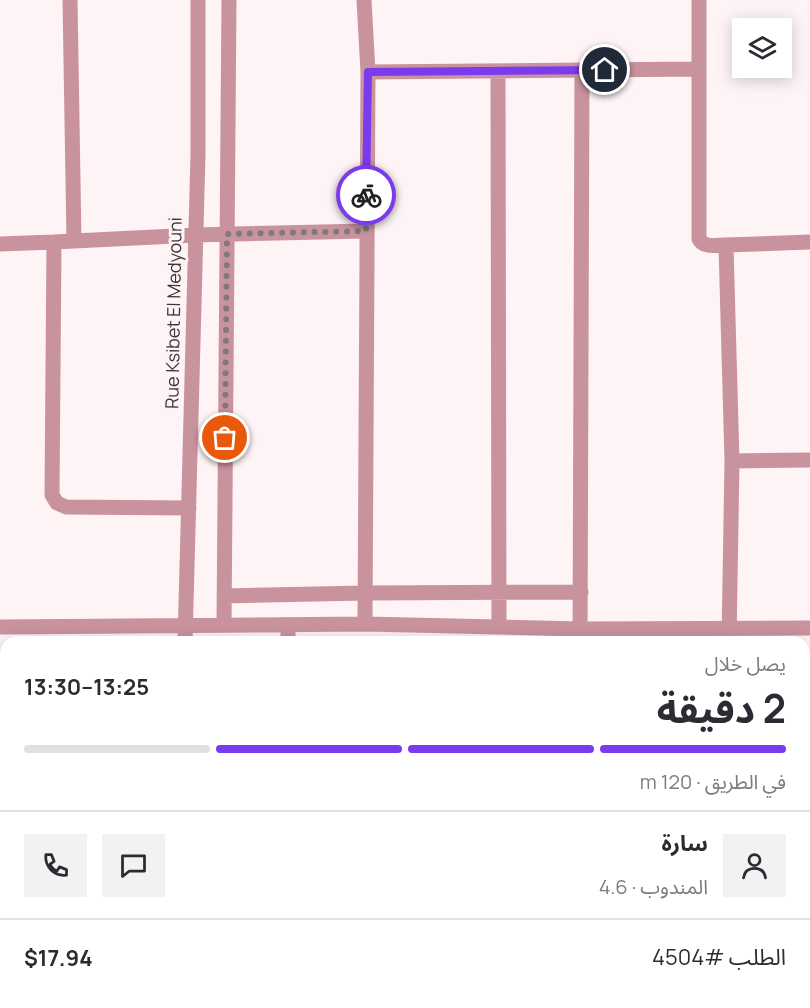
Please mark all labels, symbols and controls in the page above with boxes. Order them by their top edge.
map controls [732,18,792,78]
button: layers [732,18,792,78]
pin [579,44,630,95]
icon: home [588,53,621,86]
courier [336,165,396,225]
icon: bike [350,179,383,212]
street label: Rue Ksibet El Medyouni [159,217,187,409]
pin [199,412,250,463]
icon: bag [208,421,241,454]
text: يصل خلال [705,650,786,677]
text: 13:25–13:30 [24,672,149,702]
text: 2 دقيقة [657,681,786,735]
text: في الطريق · 120 m [640,768,786,795]
text: سارة [662,828,708,858]
button: phone [24,834,87,897]
button: chat [102,834,165,897]
button: person [723,834,786,897]
text: المندوب · 4.6 [599,873,708,900]
text: الطلب #4504 [652,942,786,972]
text: $17.94 [24,943,93,973]

